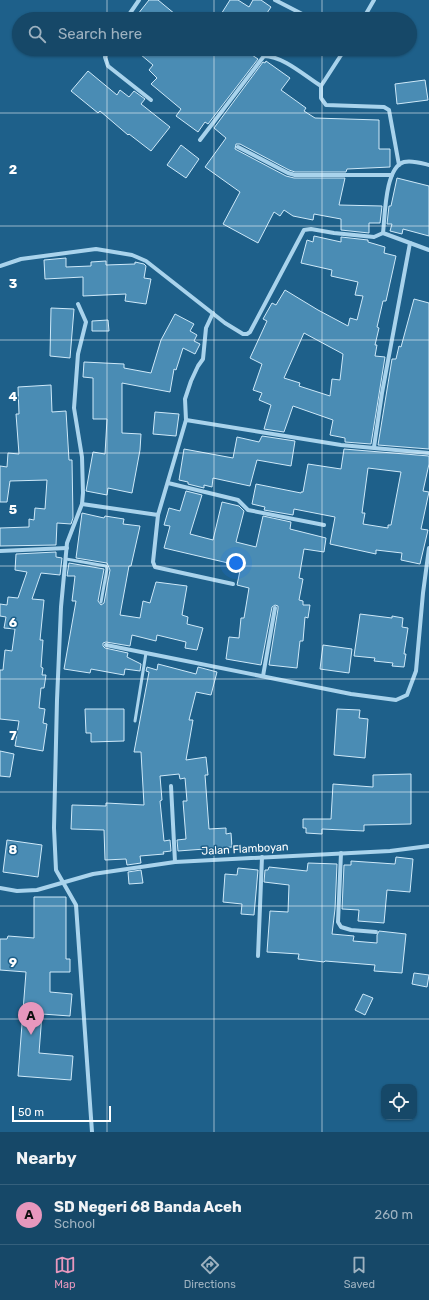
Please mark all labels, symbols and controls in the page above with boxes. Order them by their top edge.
search box [12,12,417,56]
icon: search [26,23,48,45]
text: Search here [58,25,142,43]
text: 2 [9,162,17,177]
text: 3 [9,276,18,291]
text: 4 [9,389,18,404]
text: 5 [9,502,17,517]
your location [226,553,246,573]
text: 6 [9,615,18,630]
text: 7 [9,728,17,743]
street label: Jalan Flamboyan [201,840,289,858]
text: 8 [9,842,18,857]
text: 9 [9,955,17,970]
pin: A [18,1002,44,1035]
map controls [381,1084,417,1120]
button: locate [381,1084,417,1120]
scale bar [12,1104,111,1123]
text: 50 m [18,1106,44,1119]
text: Nearby [16,1148,77,1168]
text: SD Negeri 68 Banda Aceh [54,1198,242,1216]
text: A [24,1207,34,1222]
text: 260 m [375,1207,413,1222]
text: School [54,1216,95,1231]
tab: Map [54,1254,76,1291]
tab: Directions [184,1254,236,1291]
tab: Saved [344,1254,375,1291]

